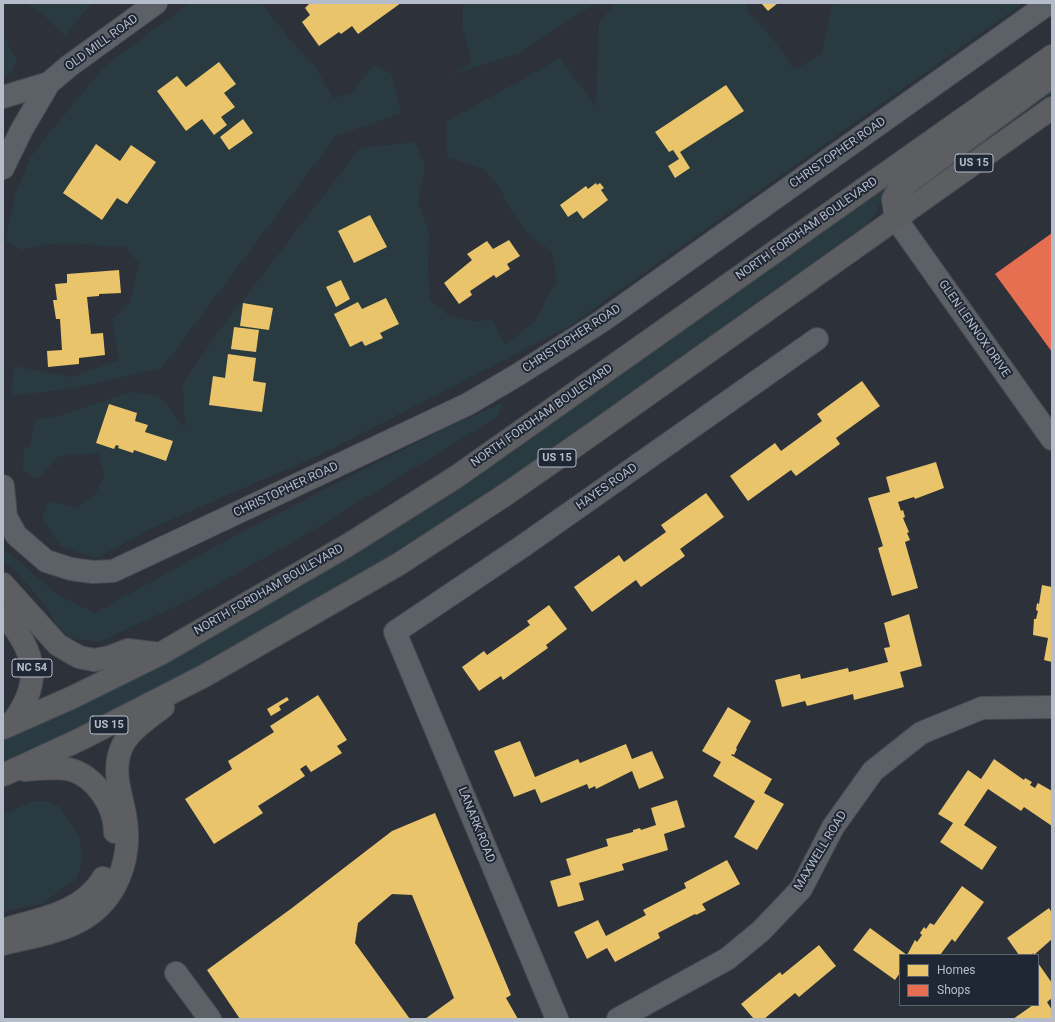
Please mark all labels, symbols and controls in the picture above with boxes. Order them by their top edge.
street label: OLD MILL ROAD [63,12,141,74]
street label: CHRISTOPHER ROAD [787,114,889,192]
road number: US 15 [955,154,993,172]
street label: NORTH FORDHAM BOULEVARD [733,174,881,284]
street label: GLEN LENNOX DRIVE [935,278,1013,380]
street label: CHRISTOPHER ROAD [520,302,624,376]
street label: NORTH FORDHAM BOULEVARD [468,361,616,471]
road number: US 15 [538,449,576,467]
street label: CHRISTOPHER ROAD [231,459,341,521]
street label: HAYES ROAD [574,461,640,513]
street label: NORTH FORDHAM BOULEVARD [192,541,346,639]
road number: NC 54 [12,659,52,677]
road number: US 15 [90,716,128,734]
street label: LANARK ROAD [454,785,498,865]
street label: MAXWELL ROAD [792,808,850,894]
legend [899,954,1039,1006]
text: Homes [937,963,975,977]
text: Shops [937,983,971,997]

